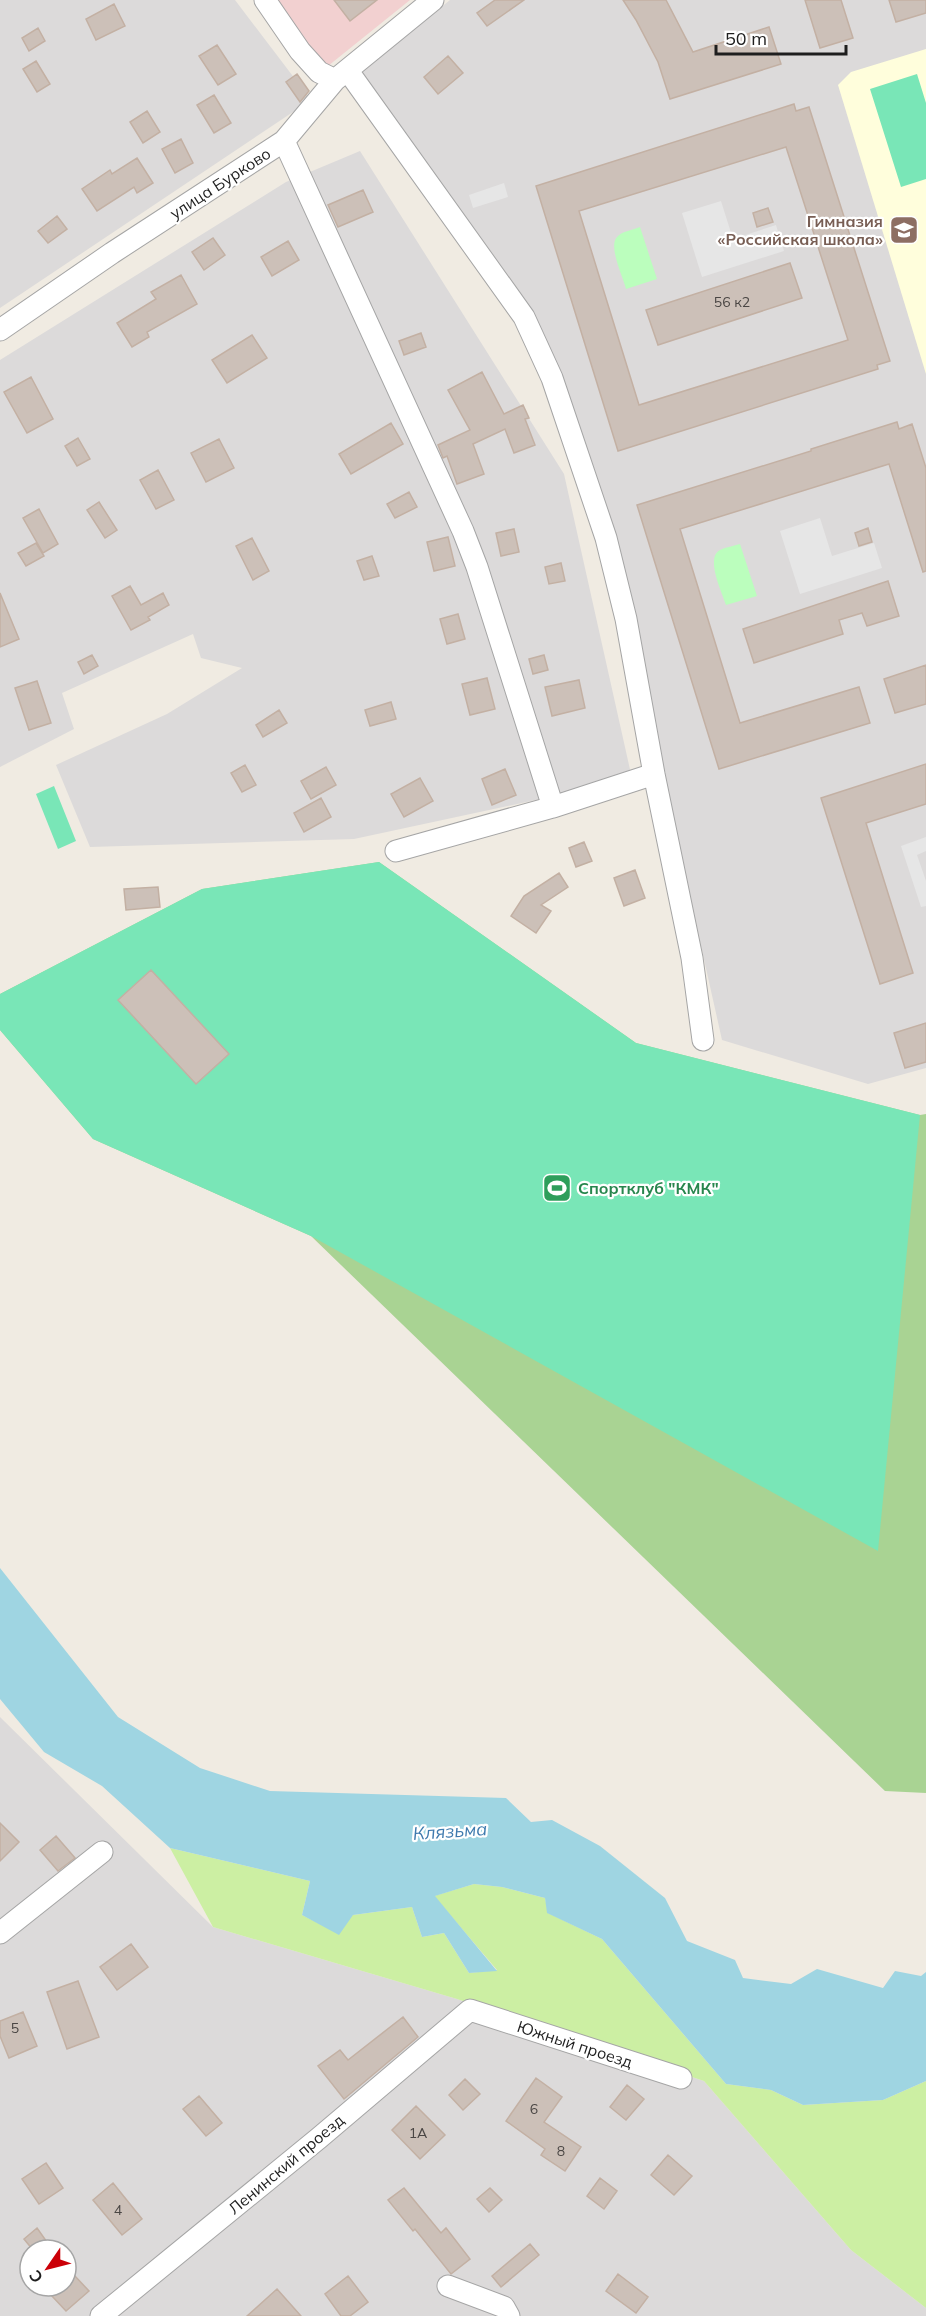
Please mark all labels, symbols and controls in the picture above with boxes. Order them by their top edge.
scale bar [716,18,846,56]
text: 50 m [725,27,767,50]
street label: улица Бурково [166,143,274,223]
place label: Гимназия «Российская школа» [718,211,883,249]
school or university icon: Гимназия «Российская школа» [888,214,920,246]
house number: 56 к2 [714,293,750,311]
sports icon: Спортклуб "КМК" [541,1172,573,1204]
place label: Спортклуб "КМК" [578,1178,719,1198]
water label: Клязьма [412,1817,488,1845]
street label: Южный проезд [515,2016,636,2072]
house number: 5 [11,2019,19,2037]
house number: 6 [530,2100,538,2118]
street label: Ленинский проезд [224,2110,348,2218]
house number: 1А [409,2124,428,2142]
house number: 8 [557,2142,565,2160]
house number: 4 [114,2201,123,2219]
north arrow [18,2238,78,2298]
text: С [24,2266,47,2287]

